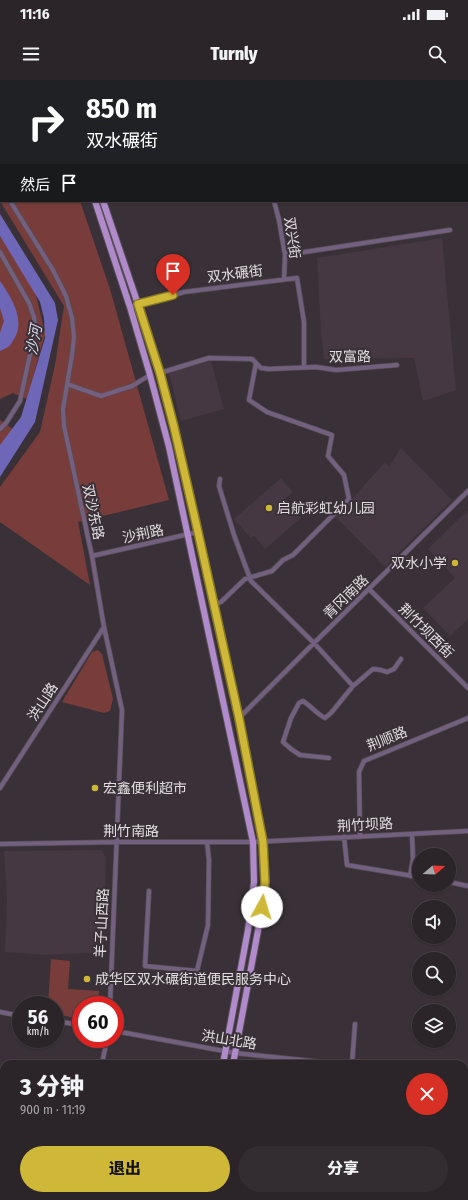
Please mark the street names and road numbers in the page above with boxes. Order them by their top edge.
street label: 双兴街 [281,216,303,260]
street label: 双水碾街 [206,262,264,286]
street label: 双富路 [329,348,371,366]
street label: 双沙东路 [79,483,107,541]
street label: 沙荆路 [121,521,165,547]
street label: 青冈南路 [320,571,372,623]
street label: 荆竹坝西街 [395,600,457,662]
street label: 洪山路 [24,680,62,724]
street label: 荆顺路 [364,723,410,755]
street label: 荆竹坝路 [337,815,393,835]
street label: 荆竹南路 [103,823,159,840]
street label: 羊子山西路 [92,888,112,958]
street label: 洪山北路 [200,1027,258,1053]

